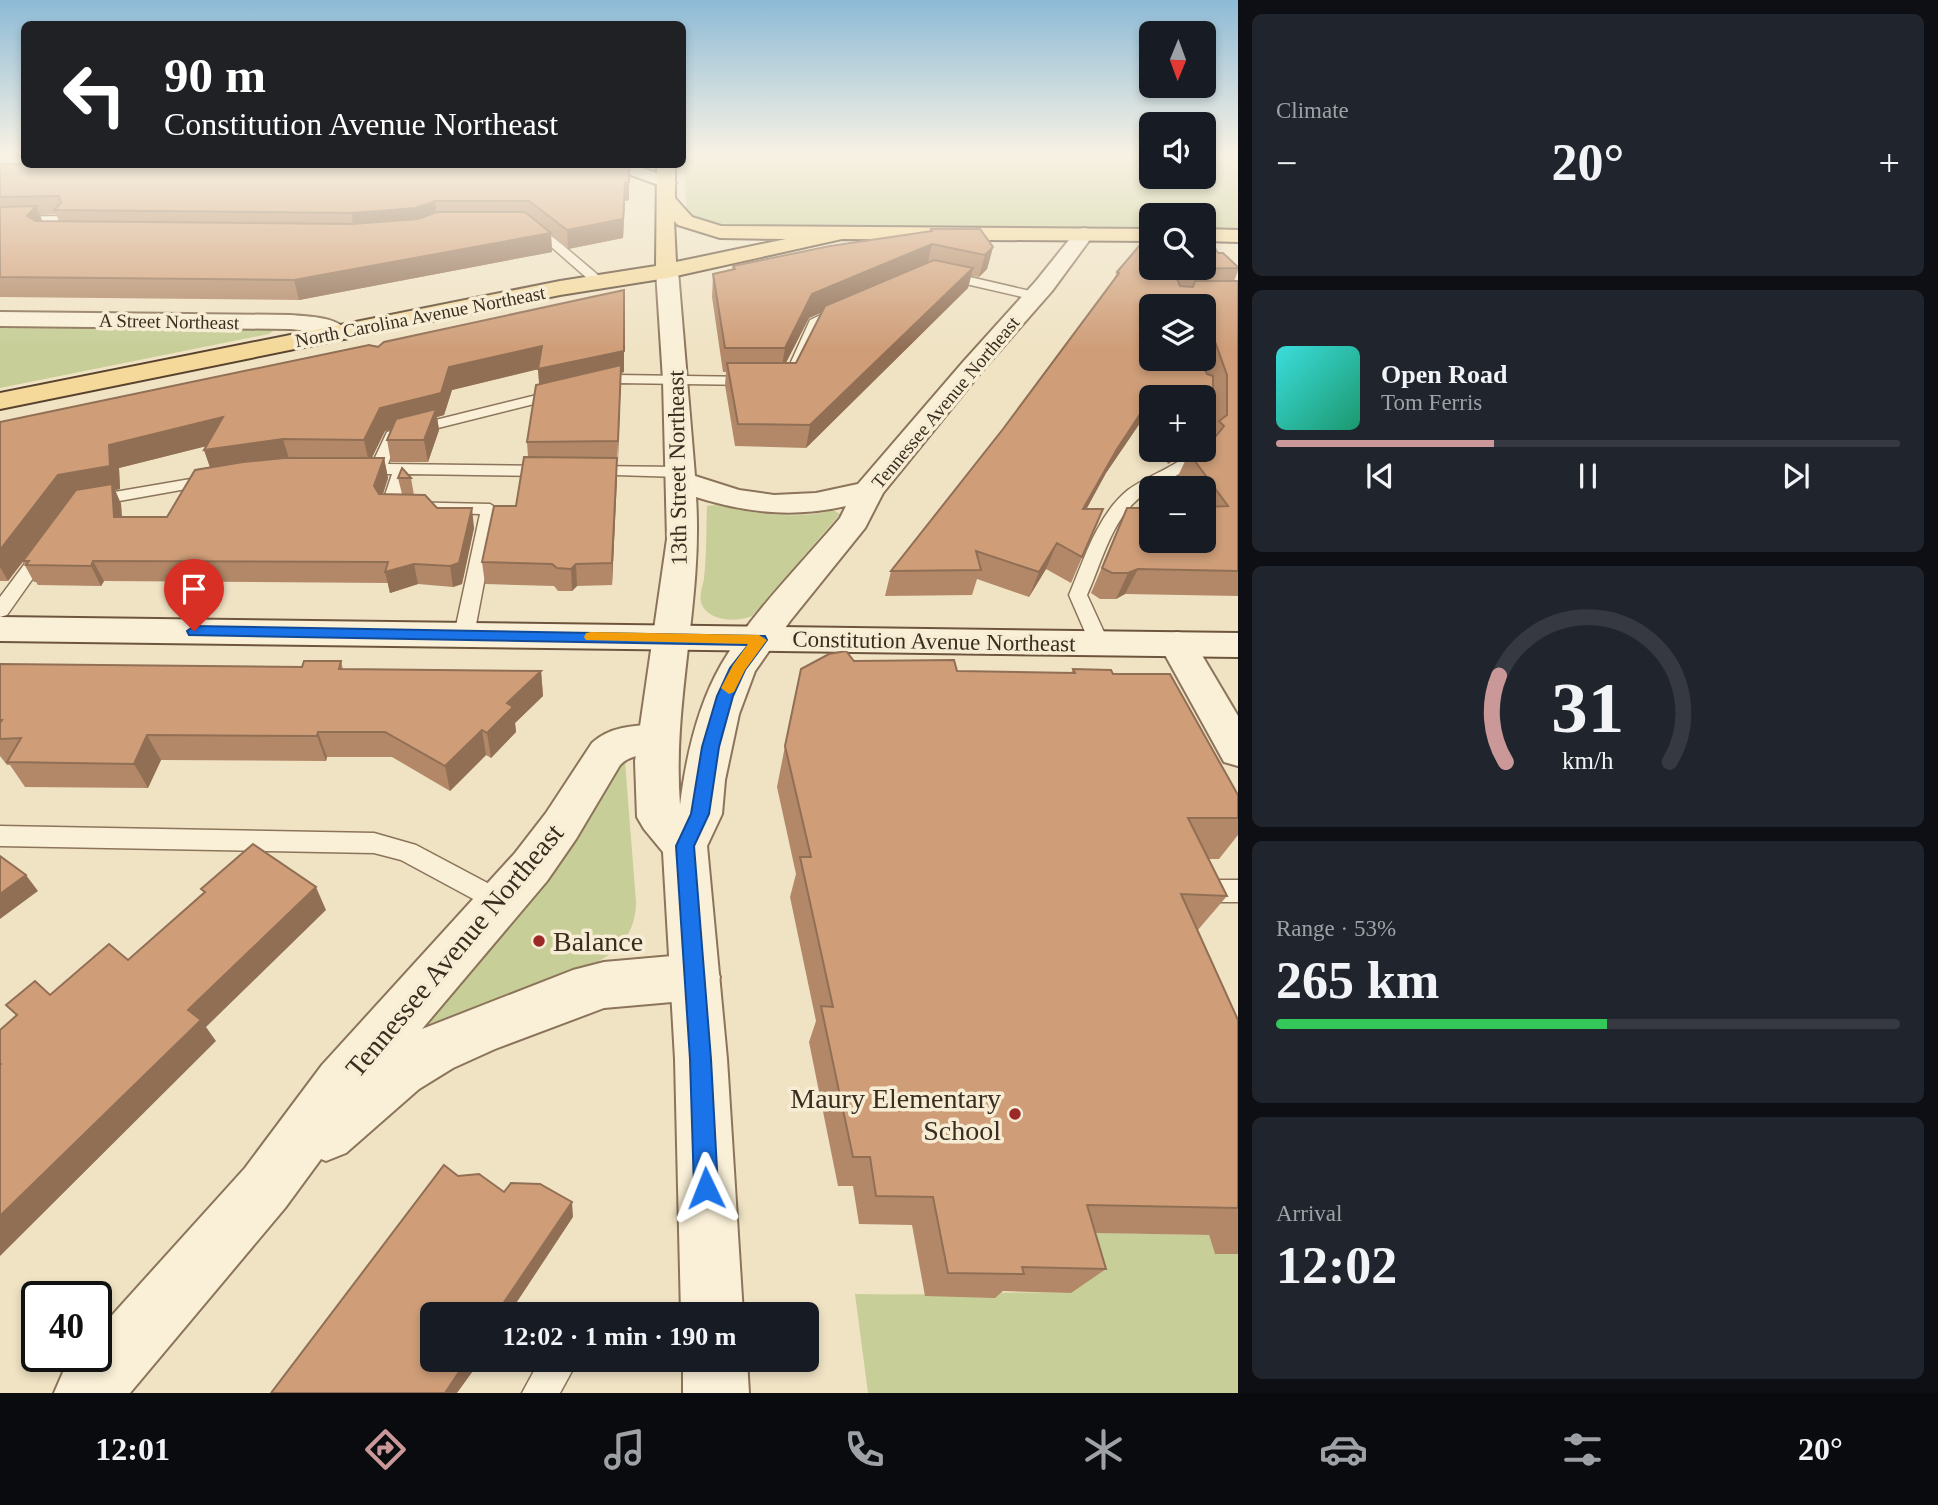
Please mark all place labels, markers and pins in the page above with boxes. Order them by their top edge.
pin [164,559,224,631]
place label: Balance [553,926,643,957]
marker: Balance [531,933,547,949]
place label: Maury Elementary School [790,1083,1001,1146]
marker: Maury Elementary School [1007,1106,1023,1122]

